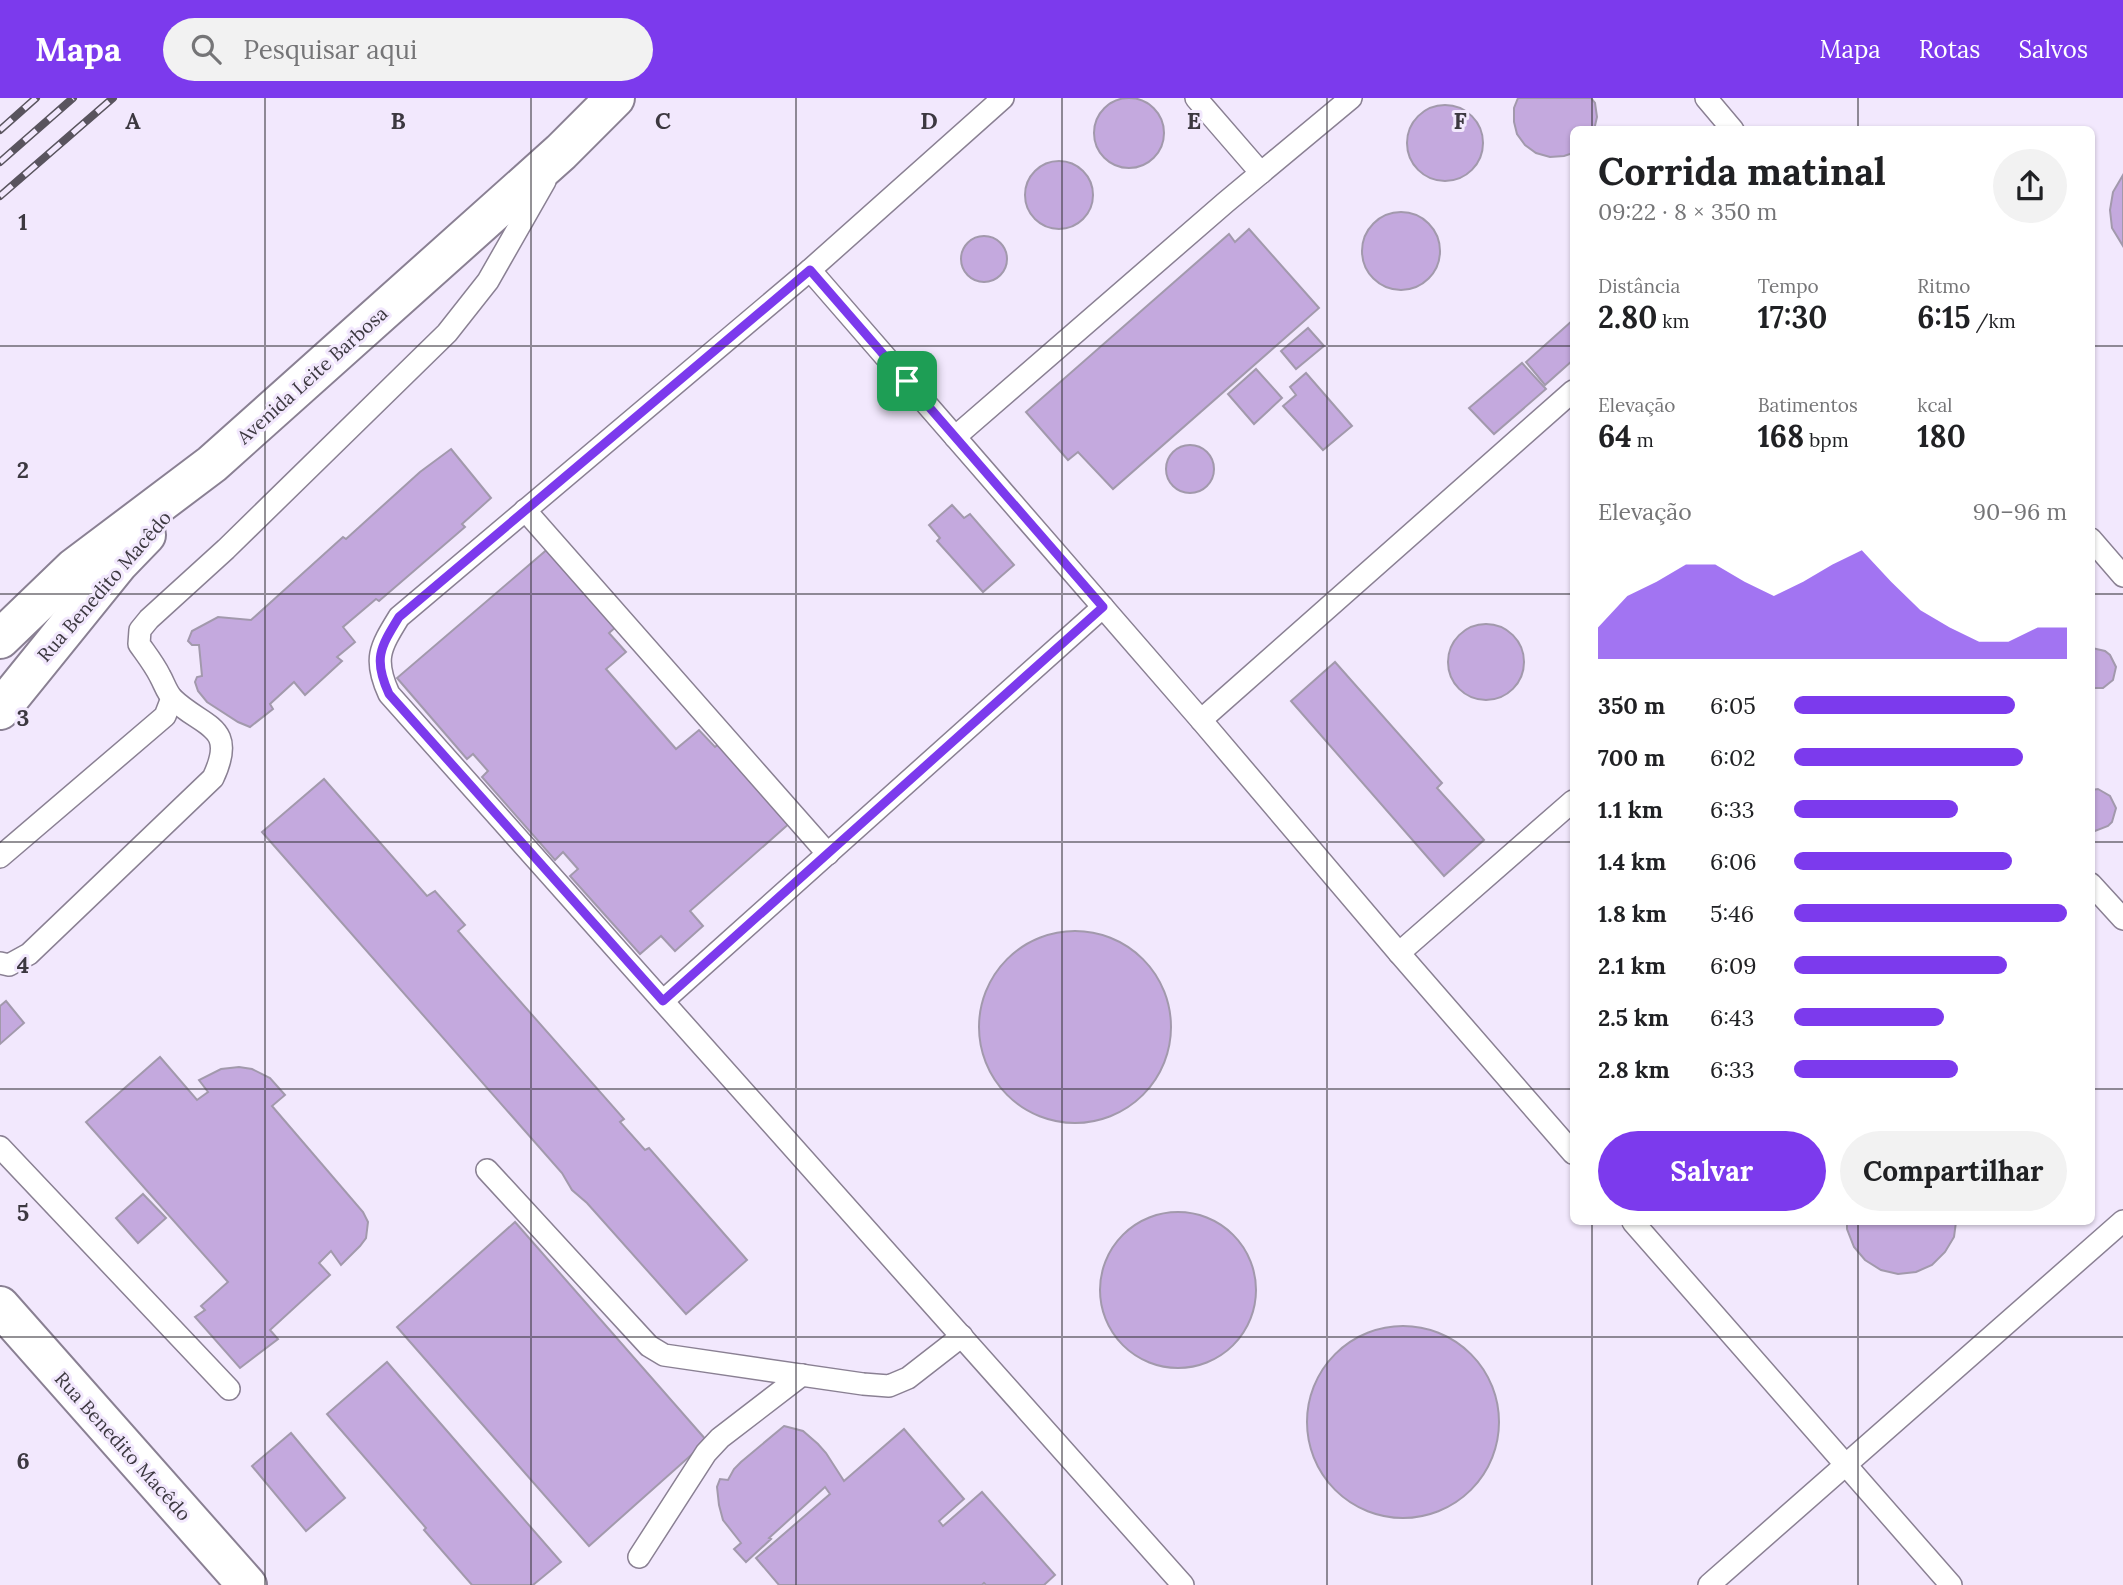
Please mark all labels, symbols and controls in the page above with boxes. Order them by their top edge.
search box [163,18,653,81]
text: Mapa [35,28,121,70]
icon: search [187,30,225,68]
text: Pesquisar aqui [243,33,417,66]
text: Mapa [1820,34,1881,65]
text: Rotas [1919,34,1980,65]
text: Salvos [2018,34,2088,65]
text: A [125,106,141,135]
text: B [390,106,406,135]
text: C [655,106,671,135]
text: D [920,106,938,135]
text: E [1187,106,1201,135]
text: F [1453,106,1467,135]
text: Corrida matinal [1598,147,1886,195]
button: share [1993,149,2067,223]
text: 09:22 · 8 × 350 m [1598,197,1777,226]
text: 1 [18,207,28,236]
text: Distância [1598,274,1680,298]
text: Tempo [1758,274,1819,298]
text: Ritmo [1917,274,1970,298]
text: 2.80 [1598,298,1657,336]
text: 17:30 [1758,298,1827,336]
text: 6:15 [1917,298,1970,336]
street label: Avenida Leite Barbosa [231,301,392,450]
text: km [1657,309,1689,333]
text: /km [1970,309,2016,333]
pin [877,351,937,411]
icon: arrive [888,362,926,400]
text: Elevação [1598,393,1675,417]
text: Batimentos [1758,393,1858,417]
text: kcal [1917,393,1952,417]
text: 64 [1598,417,1632,455]
text: 168 [1758,417,1804,455]
text: 180 [1917,417,1966,455]
text: m [1632,428,1654,452]
text: bpm [1804,428,1849,452]
text: 2 [17,455,29,484]
text: Elevação [1598,497,1692,526]
text: 90–96 m [1973,497,2067,526]
street label: Rua Benedito Macêdo [32,506,176,666]
text: 350 m [1598,691,1665,720]
text: 6:05 [1710,691,1756,720]
text: 3 [17,703,29,732]
text: 700 m [1598,743,1665,772]
text: 6:02 [1710,743,1756,772]
text: 1.1 km [1598,795,1663,824]
text: 6:33 [1710,795,1755,824]
text: 1.4 km [1598,847,1666,876]
text: 6:06 [1710,847,1757,876]
text: 1.8 km [1598,899,1667,928]
text: 5:46 [1710,899,1754,928]
text: 4 [17,950,29,979]
text: 2.1 km [1598,951,1666,980]
text: 6:09 [1710,951,1757,980]
text: 2.5 km [1598,1003,1669,1032]
text: 6:43 [1710,1003,1754,1032]
text: 2.8 km [1598,1055,1670,1084]
text: 6:33 [1710,1055,1755,1084]
button: Salvar [1598,1131,1826,1211]
button: Compartilhar [1840,1131,2067,1211]
text: 5 [17,1198,29,1227]
street label: Rua Benedito Macêdo [50,1367,196,1525]
text: 6 [16,1446,30,1475]

